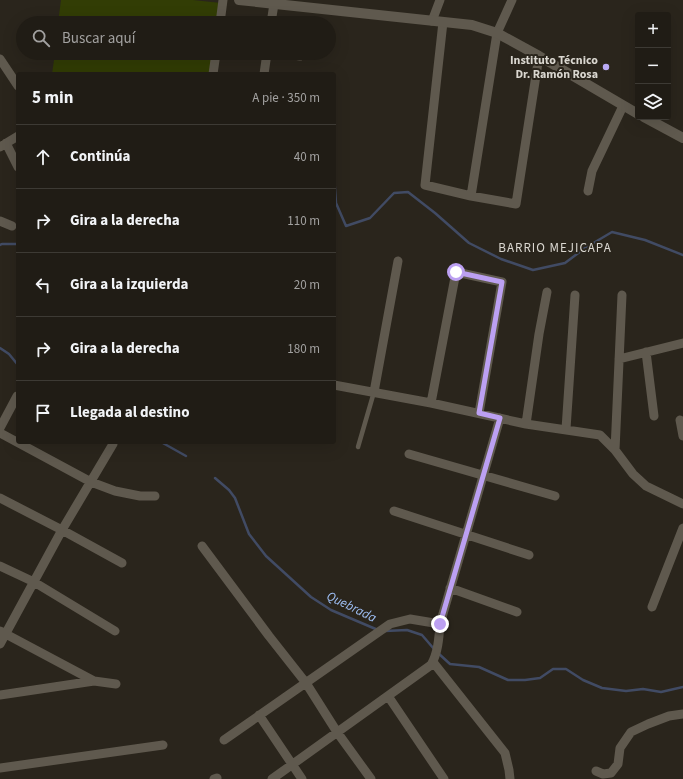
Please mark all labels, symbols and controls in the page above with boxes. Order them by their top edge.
map controls [635,12,671,120]
button: + [635,12,671,48]
search box [16,16,336,60]
icon: search [30,27,52,49]
text: Buscar aquí [62,28,135,49]
button: − [635,48,671,84]
place label: Instituto Técnico Dr. Ramón Rosa [510,52,598,83]
marker: Instituto Técnico Dr. Ramón Rosa [601,62,611,72]
button: layers [635,84,671,120]
text: 5 min [32,86,73,110]
text: A pie · 350 m [252,89,320,107]
icon: ahead [32,146,54,168]
text: Continúa [70,146,131,167]
text: 40 m [294,148,320,166]
icon: right [32,210,54,232]
text: Gira a la derecha [70,210,180,231]
text: 110 m [287,212,320,230]
district label: BARRIO MEJICAPA [498,239,612,257]
route start [447,263,465,281]
icon: left [32,274,54,296]
text: Gira a la izquierda [70,274,189,295]
text: 20 m [294,276,320,294]
icon: right [32,338,54,360]
text: Gira a la derecha [70,338,180,359]
text: 180 m [287,340,320,358]
icon: arrive [32,402,54,424]
text: Llegada al destino [70,402,190,423]
water label: Quebrada [324,587,380,627]
route end [431,615,449,633]

